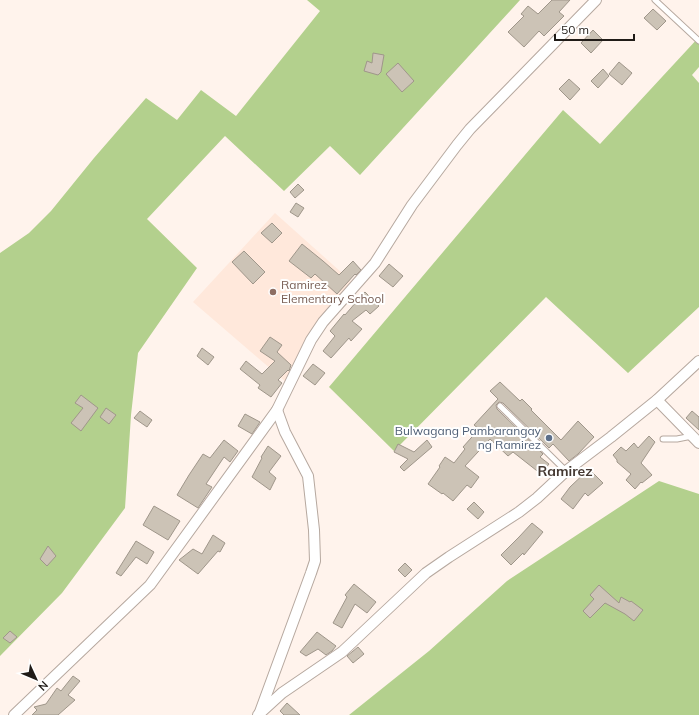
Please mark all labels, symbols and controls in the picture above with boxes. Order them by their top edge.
scale bar [555,16,634,42]
text: 50 m [561,22,589,37]
place label: Ramirez Elementary School [281,277,384,306]
marker: Ramirez Elementary School [268,287,278,297]
place label: Bulwagang Pambarangay ng Ramirez [395,423,542,452]
marker: Bulwagang Pambarangay ng Ramirez [544,433,554,443]
district label: Ramirez [537,462,593,480]
north arrow [16,659,56,699]
text: N [35,678,51,694]

